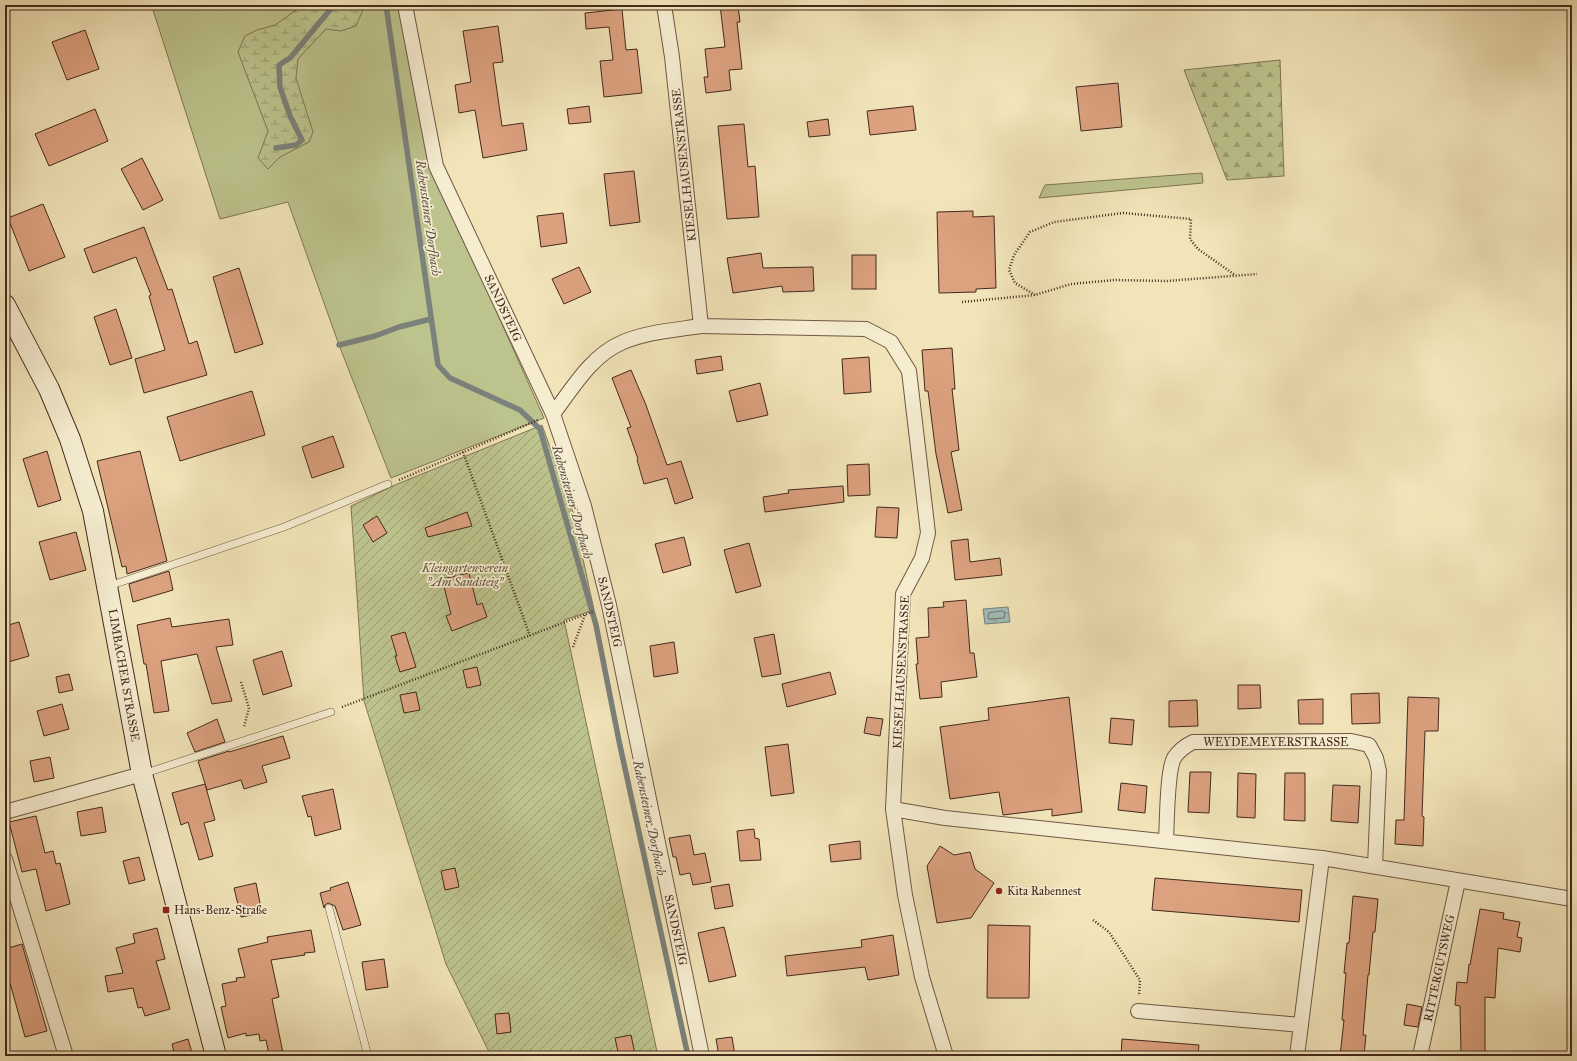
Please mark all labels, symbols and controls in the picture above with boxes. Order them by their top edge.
street label: KIESELHAUSENSTRASSE [669,87,699,242]
water label: Rabensteiner Dorfbach [412,158,444,278]
street label: SANDSTEIG [481,272,525,344]
water label: Rabensteiner Dorfbach [548,442,596,561]
park label: Kleingartenverein "Am Sandsteig" [421,561,509,589]
street label: SANDSTEIG [595,575,625,649]
street label: KIESELHAUSENSTRASSE [890,595,912,749]
street label: LIMBACHER STRASSE [105,608,143,743]
street label: WEYDEMEYERSTRASSE [1203,735,1349,749]
water label: Rabensteiner Dorfbach [629,758,669,878]
place label: Kita Rabennest [1007,884,1082,898]
marker: Kita Rabennest [994,886,1004,896]
street label: SANDSTEIG [662,893,690,967]
place label: Hans-Benz-Straße [174,903,267,917]
marker: Hans-Benz-Straße [161,905,171,915]
street label: RITTERGUTSWEG [1421,913,1457,1023]

